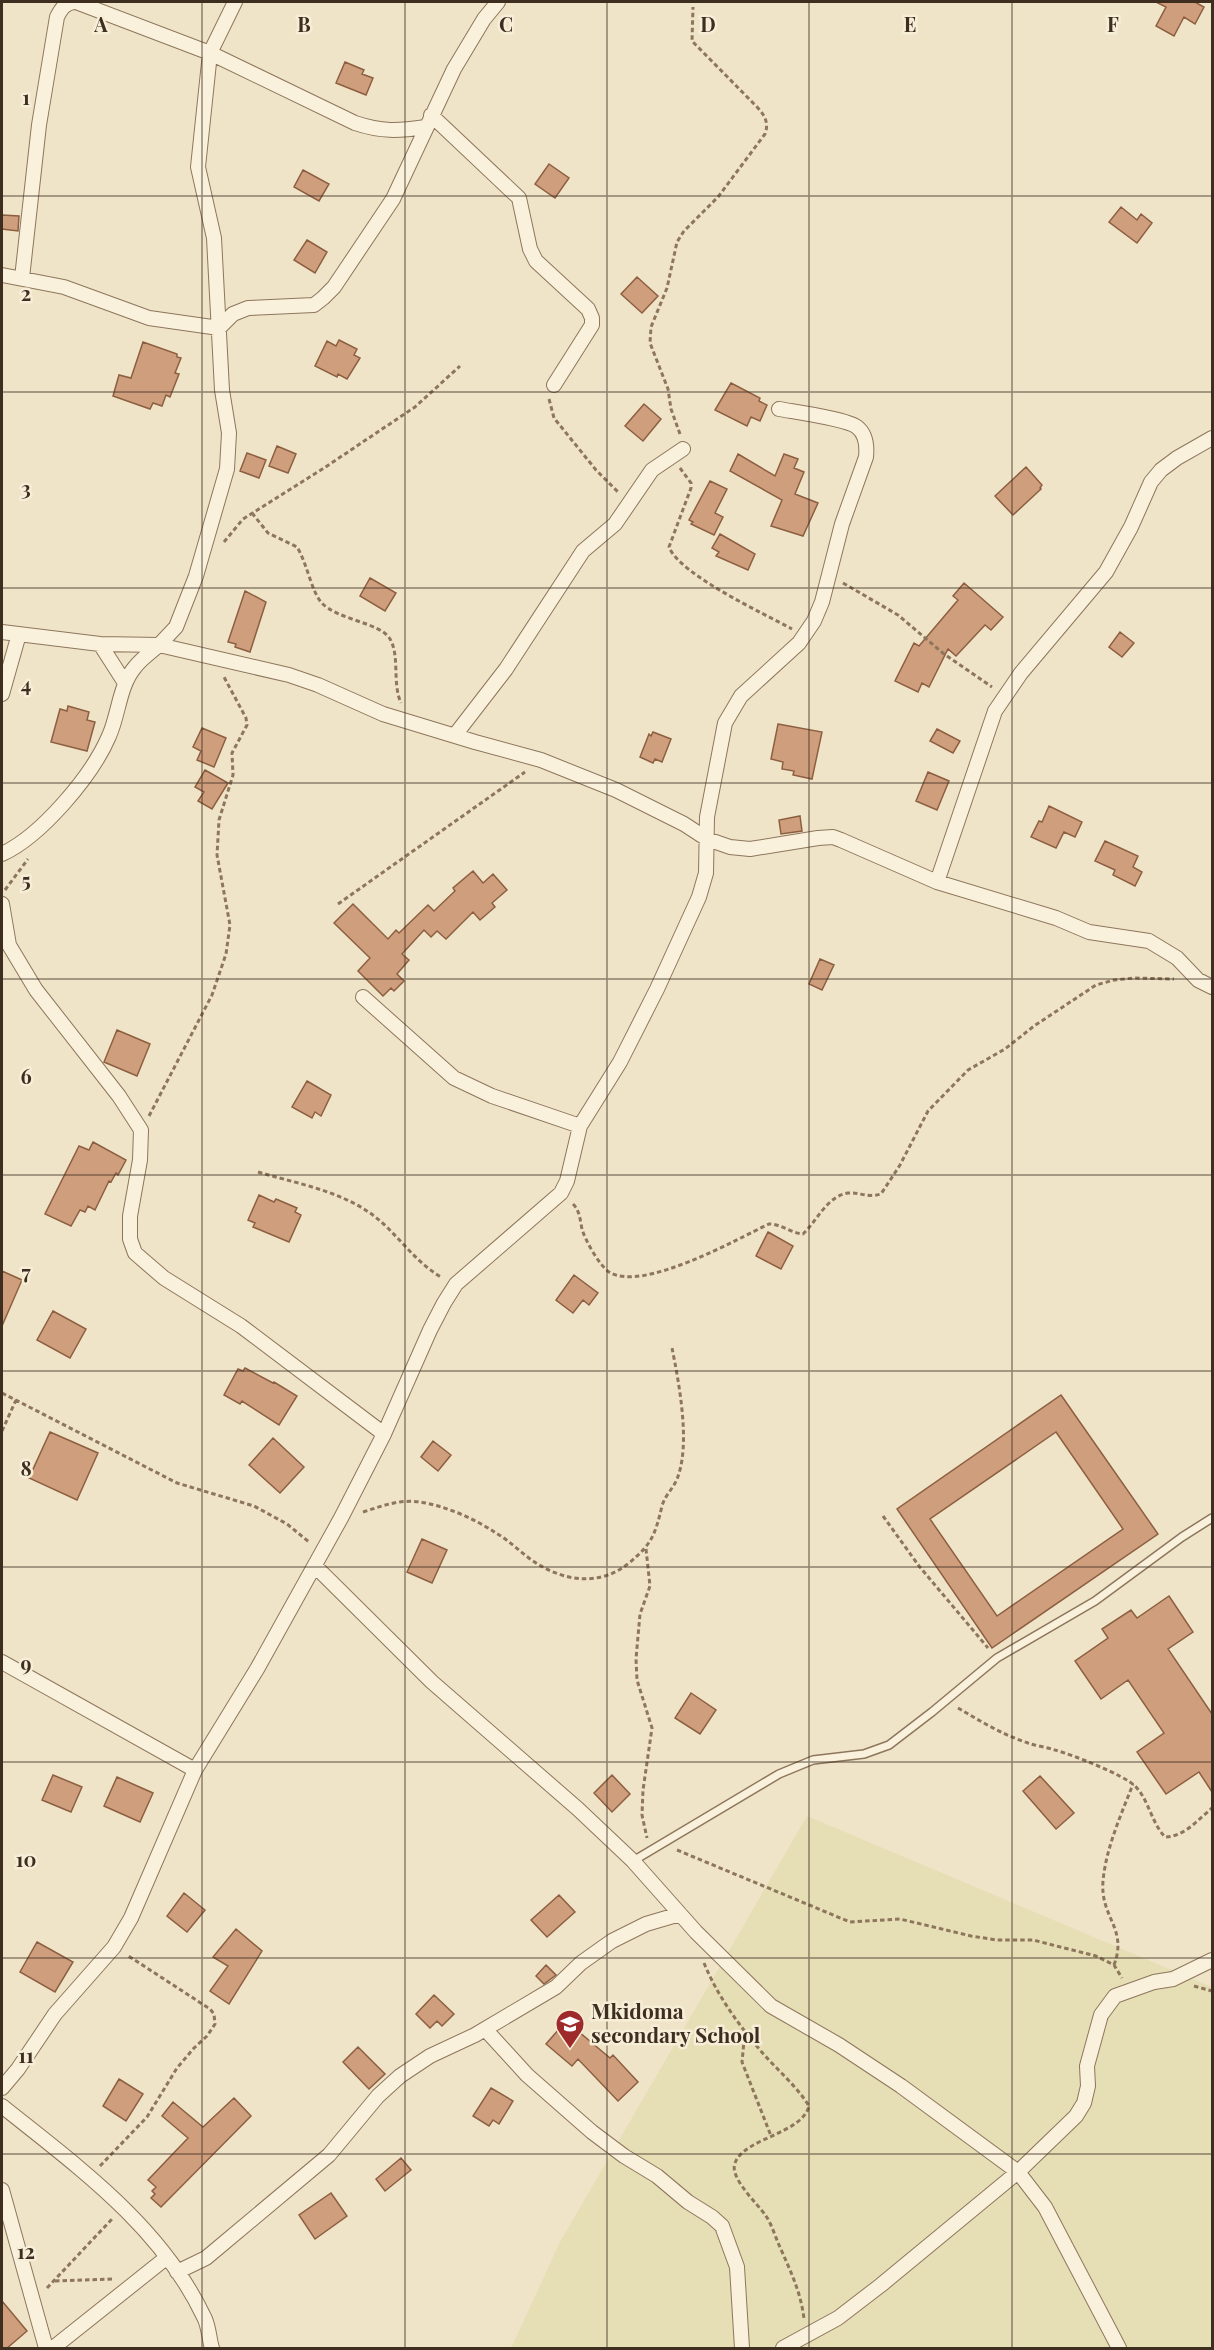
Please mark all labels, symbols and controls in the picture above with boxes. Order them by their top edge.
text: A [93,10,108,37]
text: B [297,10,311,37]
text: C [499,10,513,37]
text: D [700,10,716,37]
text: E [904,10,916,37]
text: F [1107,10,1119,37]
text: 1 [22,83,30,110]
text: 2 [21,279,31,306]
text: 3 [21,474,31,501]
text: 4 [21,670,31,697]
text: 5 [21,866,31,893]
text: 6 [20,1062,32,1089]
text: 7 [21,1258,31,1285]
text: 8 [20,1454,32,1481]
text: 9 [20,1649,32,1676]
text: 10 [16,1845,36,1872]
place label: Mkidoma secondary School [591,1996,761,2048]
school or university icon: Mkidoma secondary School [554,2008,586,2050]
text: 11 [18,2041,34,2068]
text: 12 [17,2237,35,2264]

